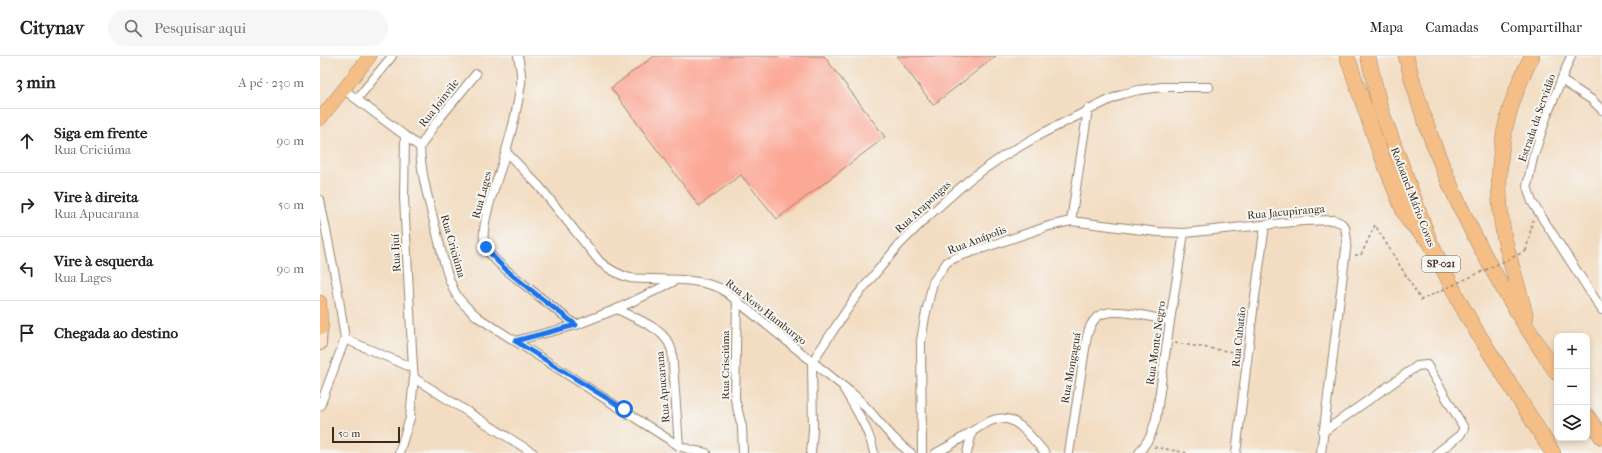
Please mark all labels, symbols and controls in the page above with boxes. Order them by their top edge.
search box [108,10,388,46]
text: Citynav [20,17,84,39]
icon: search [122,17,144,39]
text: Pesquisar aqui [154,19,246,37]
text: Mapa [1370,19,1403,36]
text: Camadas [1425,19,1479,36]
text: Compartilhar [1501,19,1582,36]
text: 3 min [16,72,56,92]
street label: Estrada da Servidão [1516,72,1558,164]
text: A pé · 230 m [238,75,304,90]
street label: Rua Joinvile [416,76,462,130]
text: Siga em frente [54,124,147,142]
icon: ahead [16,130,38,152]
text: 90 m [276,133,304,148]
text: Rua Criciúma [54,142,131,157]
street label: Rodoanel Mário Covas [1388,145,1438,249]
street label: Rua Lages [469,170,495,220]
street label: Rua Arapongas [893,178,953,236]
text: Vire à direita [54,188,138,206]
icon: right [16,194,38,216]
text: 50 m [278,197,304,212]
street label: Rua Jacupiranga [1247,202,1326,222]
text: Rua Apucarana [54,206,139,221]
street label: Rua Criciúma [438,213,468,280]
street label: Rua Anápolis [946,223,1008,257]
street label: Rua Ijuí [388,233,403,272]
route end [477,238,495,256]
text: Vire à esquerda [54,252,153,270]
road number: SP-021 [1422,256,1460,272]
icon: left [16,258,38,280]
text: 90 m [276,261,304,276]
text: Rua Lages [54,270,111,285]
street label: Rua Novo Hamburgo [723,276,809,348]
street label: Rua Monte Negro [1144,300,1168,386]
street label: Rua Cubatão [1229,306,1249,368]
icon: arrive [16,322,38,344]
text: Chegada ao destino [54,324,178,342]
street label: Rua Crisciúma [719,329,732,400]
street label: Rua Mongaguá [1058,331,1084,404]
map controls [1554,333,1590,441]
button: + [1554,333,1590,369]
street label: Rua Apucarana [653,350,673,423]
button: − [1554,369,1590,405]
route start [615,400,633,418]
button: layers [1554,405,1590,441]
scale bar [332,425,400,444]
text: 50 m [338,427,360,440]

